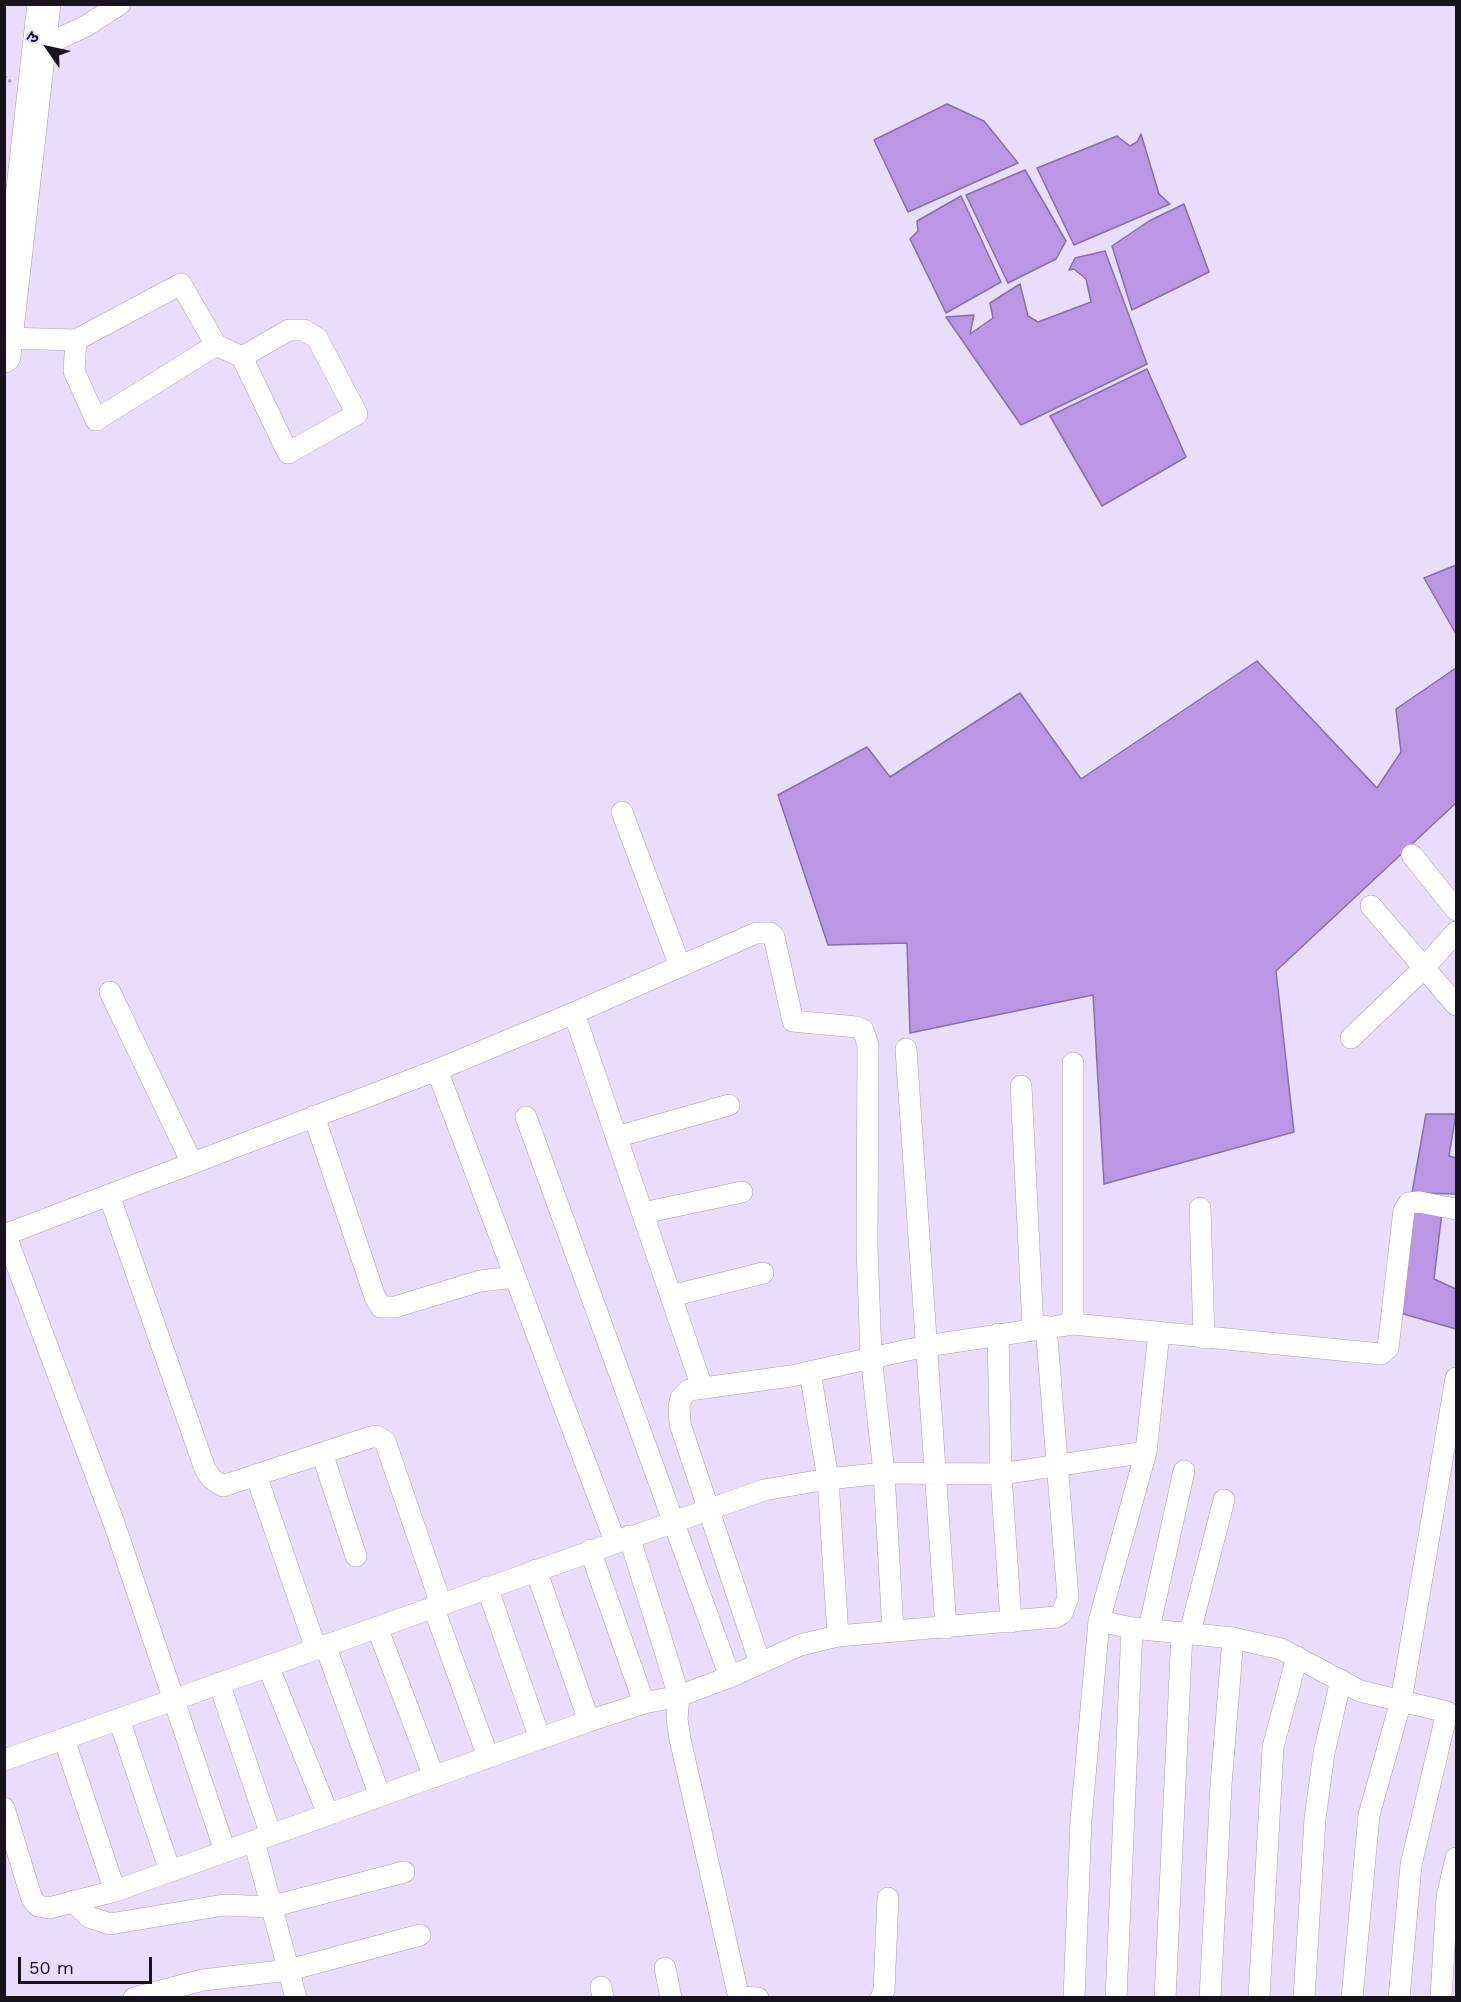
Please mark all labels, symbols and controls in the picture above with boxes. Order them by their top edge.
north arrow [18,18,78,78]
text: उ [22,28,43,47]
scale bar [21,1945,154,1983]
text: 50 m [29,1957,74,1978]

